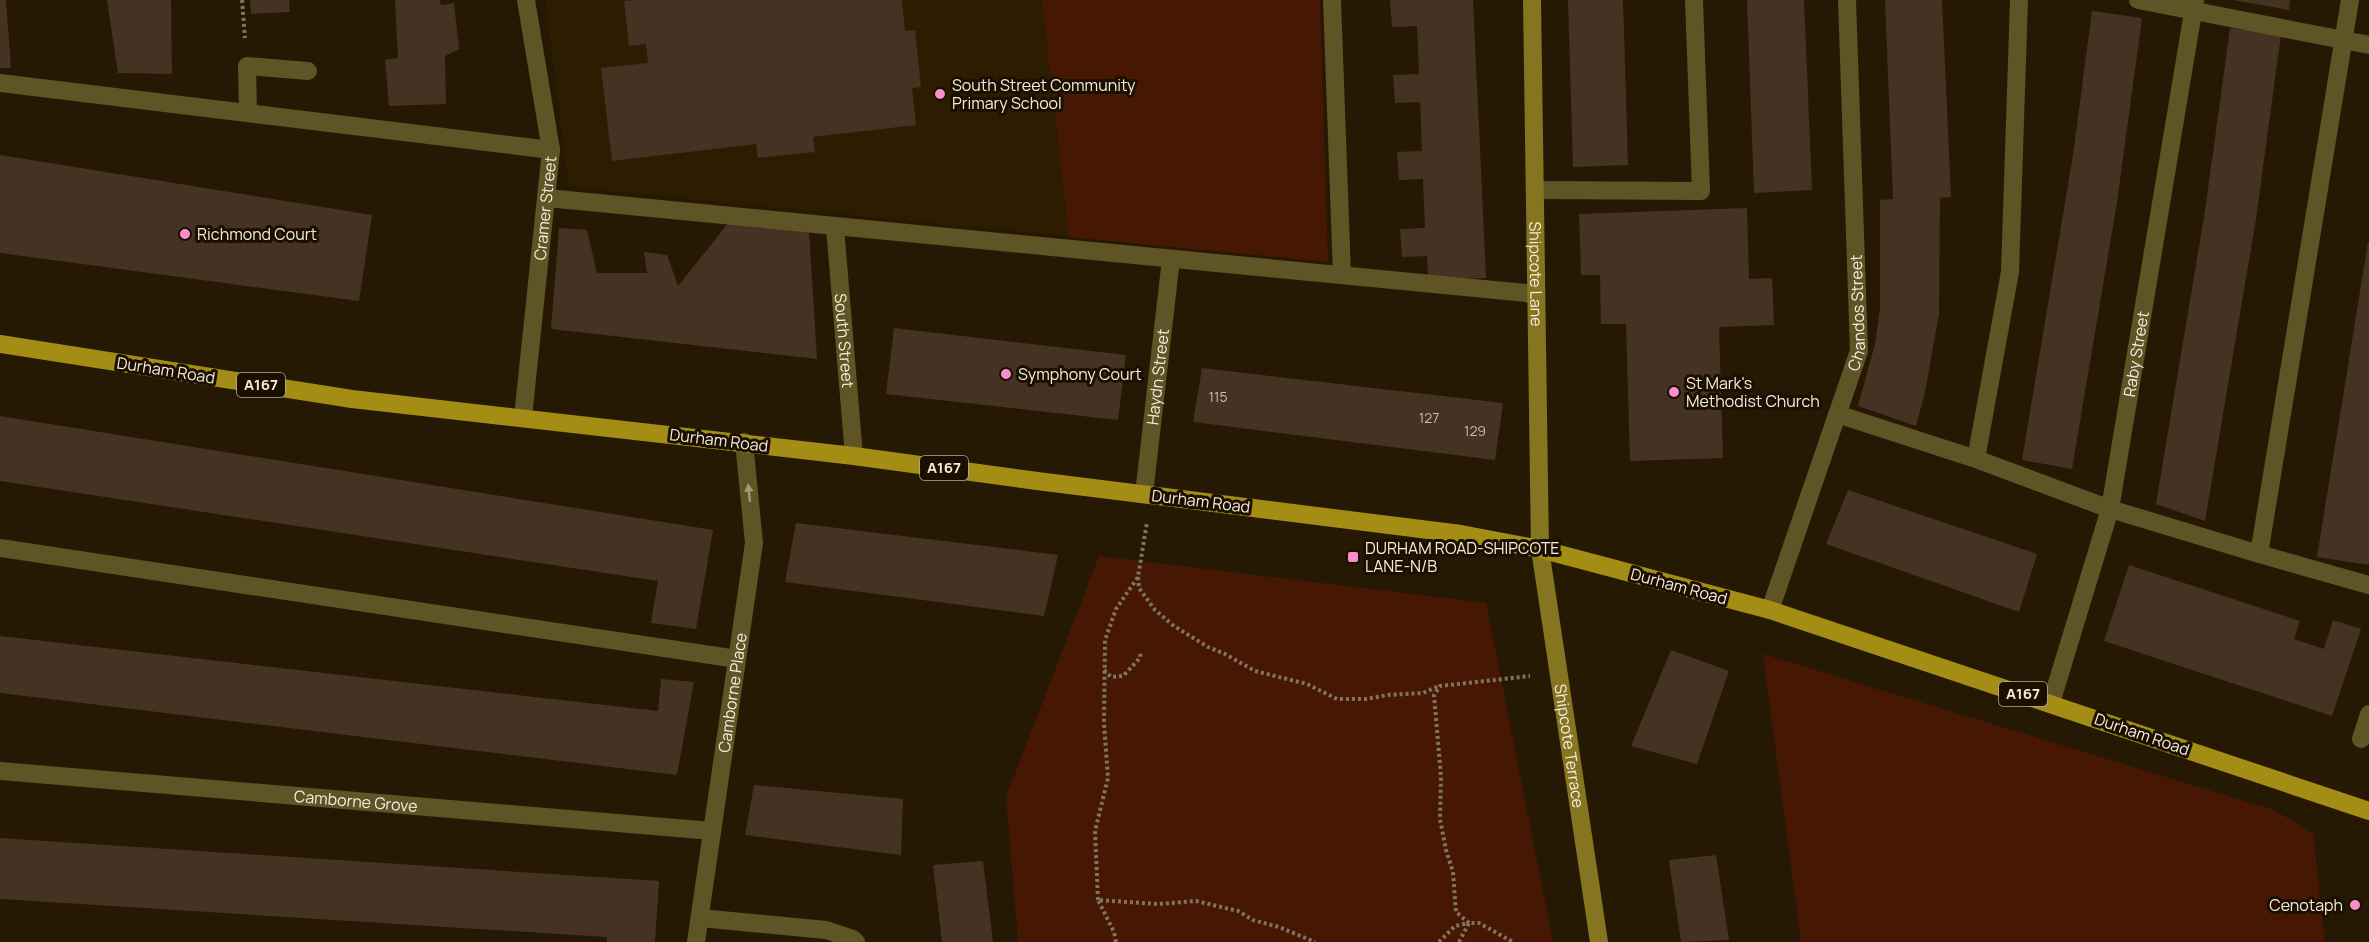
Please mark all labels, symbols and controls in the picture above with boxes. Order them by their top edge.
place label: South Street Community Primary School [952,74,1136,114]
marker: South Street Community Primary School [933,87,947,101]
street label: Cramer Street [529,155,561,261]
street label: Shipcote Lane [1524,221,1548,327]
place label: Richmond Court [197,223,317,245]
marker: Richmond Court [178,227,192,241]
street label: Chandos Street [1842,254,1870,374]
street label: South Street [830,292,859,389]
street label: Raby Street [2118,309,2154,399]
street label: Haydn Street [1141,327,1174,426]
street label: Durham Road [115,351,217,389]
place label: Symphony Court [1018,363,1142,385]
marker: Symphony Court [999,367,1013,381]
place label: St Mark's Methodist Church [1686,372,1820,412]
road number: A167 [237,373,285,397]
marker: St Mark's Methodist Church [1667,385,1681,399]
house number: 115 [1208,387,1228,406]
house number: 127 [1419,408,1439,427]
house number: 129 [1464,421,1486,440]
street label: Durham Road [668,423,770,457]
road number: A167 [920,456,968,480]
one-way arrow [744,483,754,502]
street label: Durham Road [1150,484,1252,518]
place label: DURHAM ROAD-SHIPCOTE LANE-N/B [1365,537,1559,577]
marker: DURHAM ROAD-SHIPCOTE LANE-N/B [1346,550,1360,564]
street label: Durham Road [1628,563,1730,609]
street label: Camborne Place [713,631,752,754]
street label: Shipcote Terrace [1549,682,1590,809]
road number: A167 [1999,682,2047,706]
street label: Durham Road [2092,707,2192,761]
street label: Camborne Grove [293,785,418,817]
place label: Cenotaph [2269,894,2343,916]
marker: Cenotaph [2348,898,2362,912]

